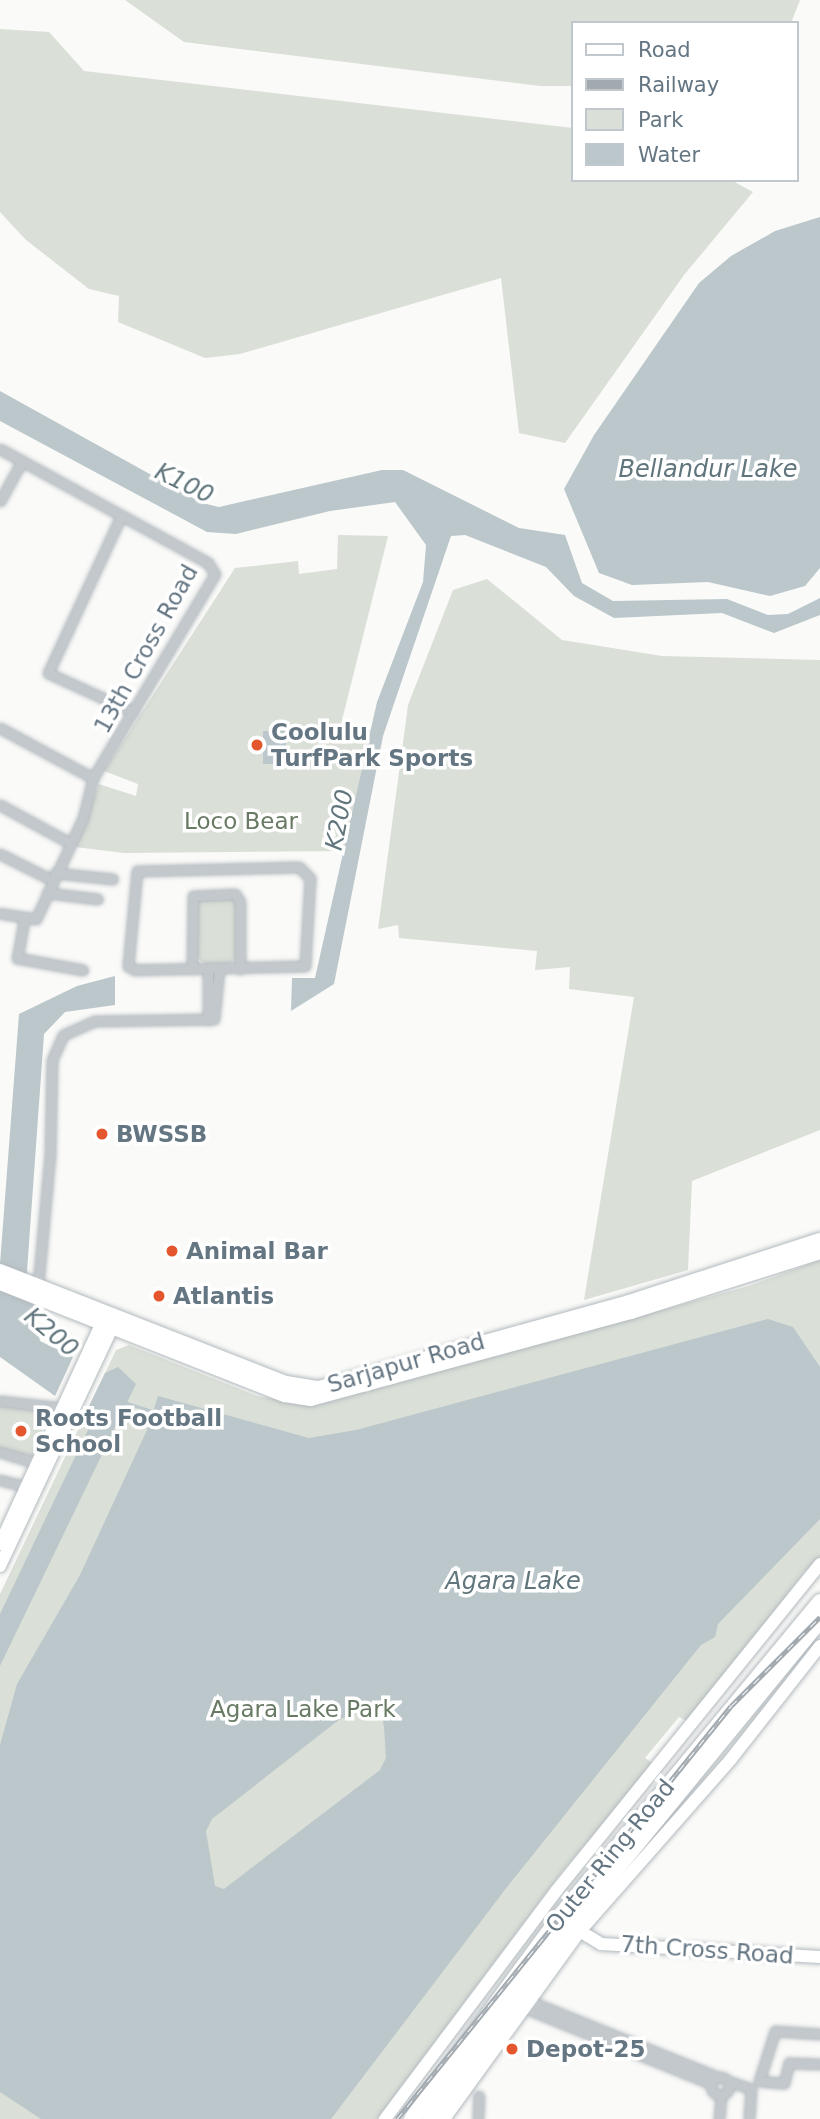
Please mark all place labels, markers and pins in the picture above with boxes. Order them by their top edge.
place label: Coolulu TurfPark Sports [271,718,473,772]
marker: Coolulu TurfPark Sports [249,737,265,753]
place label: BWSSB [116,1120,207,1148]
marker: BWSSB [94,1126,110,1142]
place label: Animal Bar [186,1237,328,1265]
marker: Animal Bar [164,1243,180,1259]
place label: Atlantis [173,1282,274,1310]
marker: Atlantis [151,1288,167,1304]
place label: Roots Football School [35,1404,222,1458]
marker: Roots Football School [13,1423,29,1439]
place label: Depot-25 [526,2035,646,2063]
marker: Depot-25 [504,2041,520,2057]

